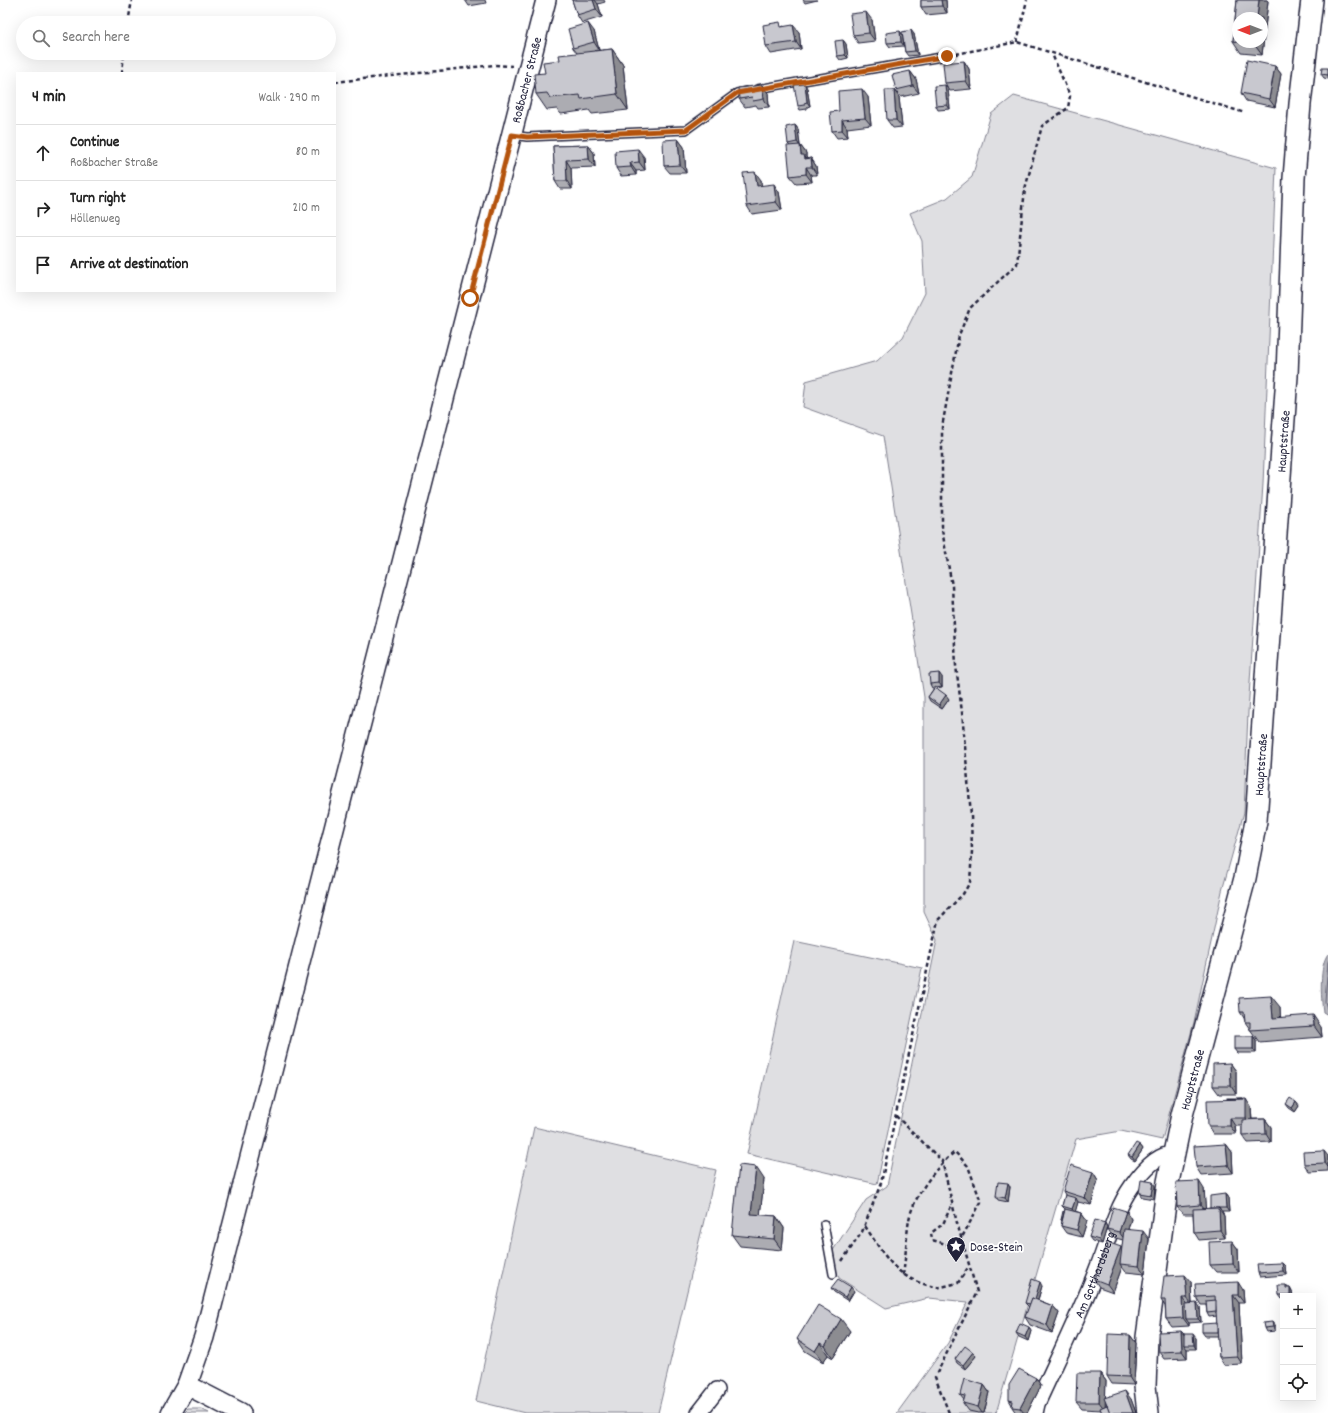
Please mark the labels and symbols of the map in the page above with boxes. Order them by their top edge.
north arrow [1232,12,1268,48]
street label: Roßbacher Straße [508,35,548,125]
route end [938,47,956,65]
route start [461,289,479,307]
street label: Hauptstraße [1273,409,1297,473]
street label: Hauptstraße [1251,733,1274,796]
street label: Hauptstraße [1177,1047,1211,1113]
street label: Am Gotthardsberg [1071,1229,1122,1322]
place icon: Dose-Stein [945,1235,967,1263]
place label: Dose-Stein [970,1239,1023,1258]

